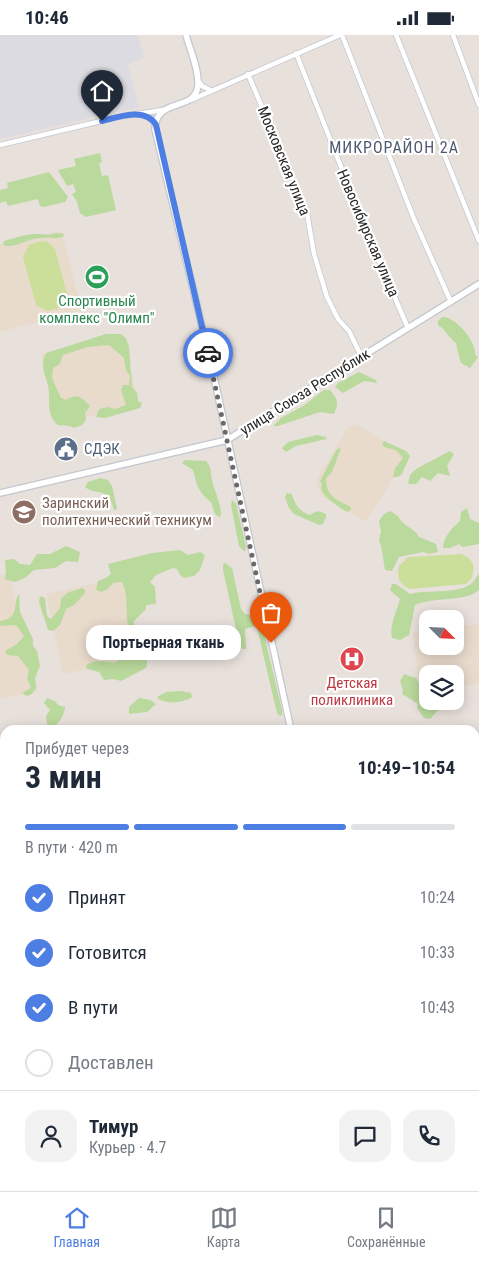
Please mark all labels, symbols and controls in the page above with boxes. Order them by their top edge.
text: 10:46 [25,6,69,29]
pin [81,70,123,121]
icon: home [88,77,116,105]
street label: Московская улица [254,104,314,218]
district label: МИКРОРАЙОН 2А [329,138,459,157]
street label: Новосибирская улица [333,166,403,300]
sports icon: Спортивный комплекс "Олимп" [84,264,110,290]
place label: Спортивный комплекс "Олимп" [39,292,155,327]
courier [183,328,233,378]
icon: car [194,339,222,367]
street label: улица Союза Республик [237,345,373,439]
public building icon: СДЭК [53,436,79,462]
place label: СДЭК [84,440,120,458]
place label: Заринский политехнический техникум [42,494,212,529]
school or university icon: Заринский политехнический техникум [11,499,37,525]
pin [250,592,292,643]
icon: bag [257,599,285,627]
north arrow [419,610,464,655]
map controls [419,610,464,710]
callout: Портьерная ткань [86,625,241,661]
text: Портьерная ткань [103,633,224,652]
hospital icon: Детская поликлиника [339,646,365,672]
button: layers [419,665,464,710]
place label: Детская поликлиника [311,674,393,709]
text: Прибудет через [25,739,129,758]
text: 10:49–10:54 [357,756,455,779]
text: 3 мин [25,758,102,796]
text: В пути · 420 m [25,838,118,857]
icon: check [25,884,53,912]
text: Принят [68,886,126,909]
text: 10:24 [420,888,455,907]
icon: check [25,939,53,967]
text: Готовится [68,941,147,964]
text: 10:33 [420,943,455,962]
icon: check [25,994,53,1022]
text: В пути [68,996,118,1019]
text: 10:43 [420,998,455,1017]
text: Доставлен [68,1051,154,1074]
button: person [25,1110,77,1162]
button: chat [339,1110,391,1162]
button: phone [403,1110,455,1162]
text: Тимур [89,1115,138,1138]
text: Курьер · 4.7 [89,1138,167,1157]
tab: Главная [53,1204,100,1250]
tab: Карта [207,1204,240,1250]
tab: Сохранённые [347,1204,426,1250]

